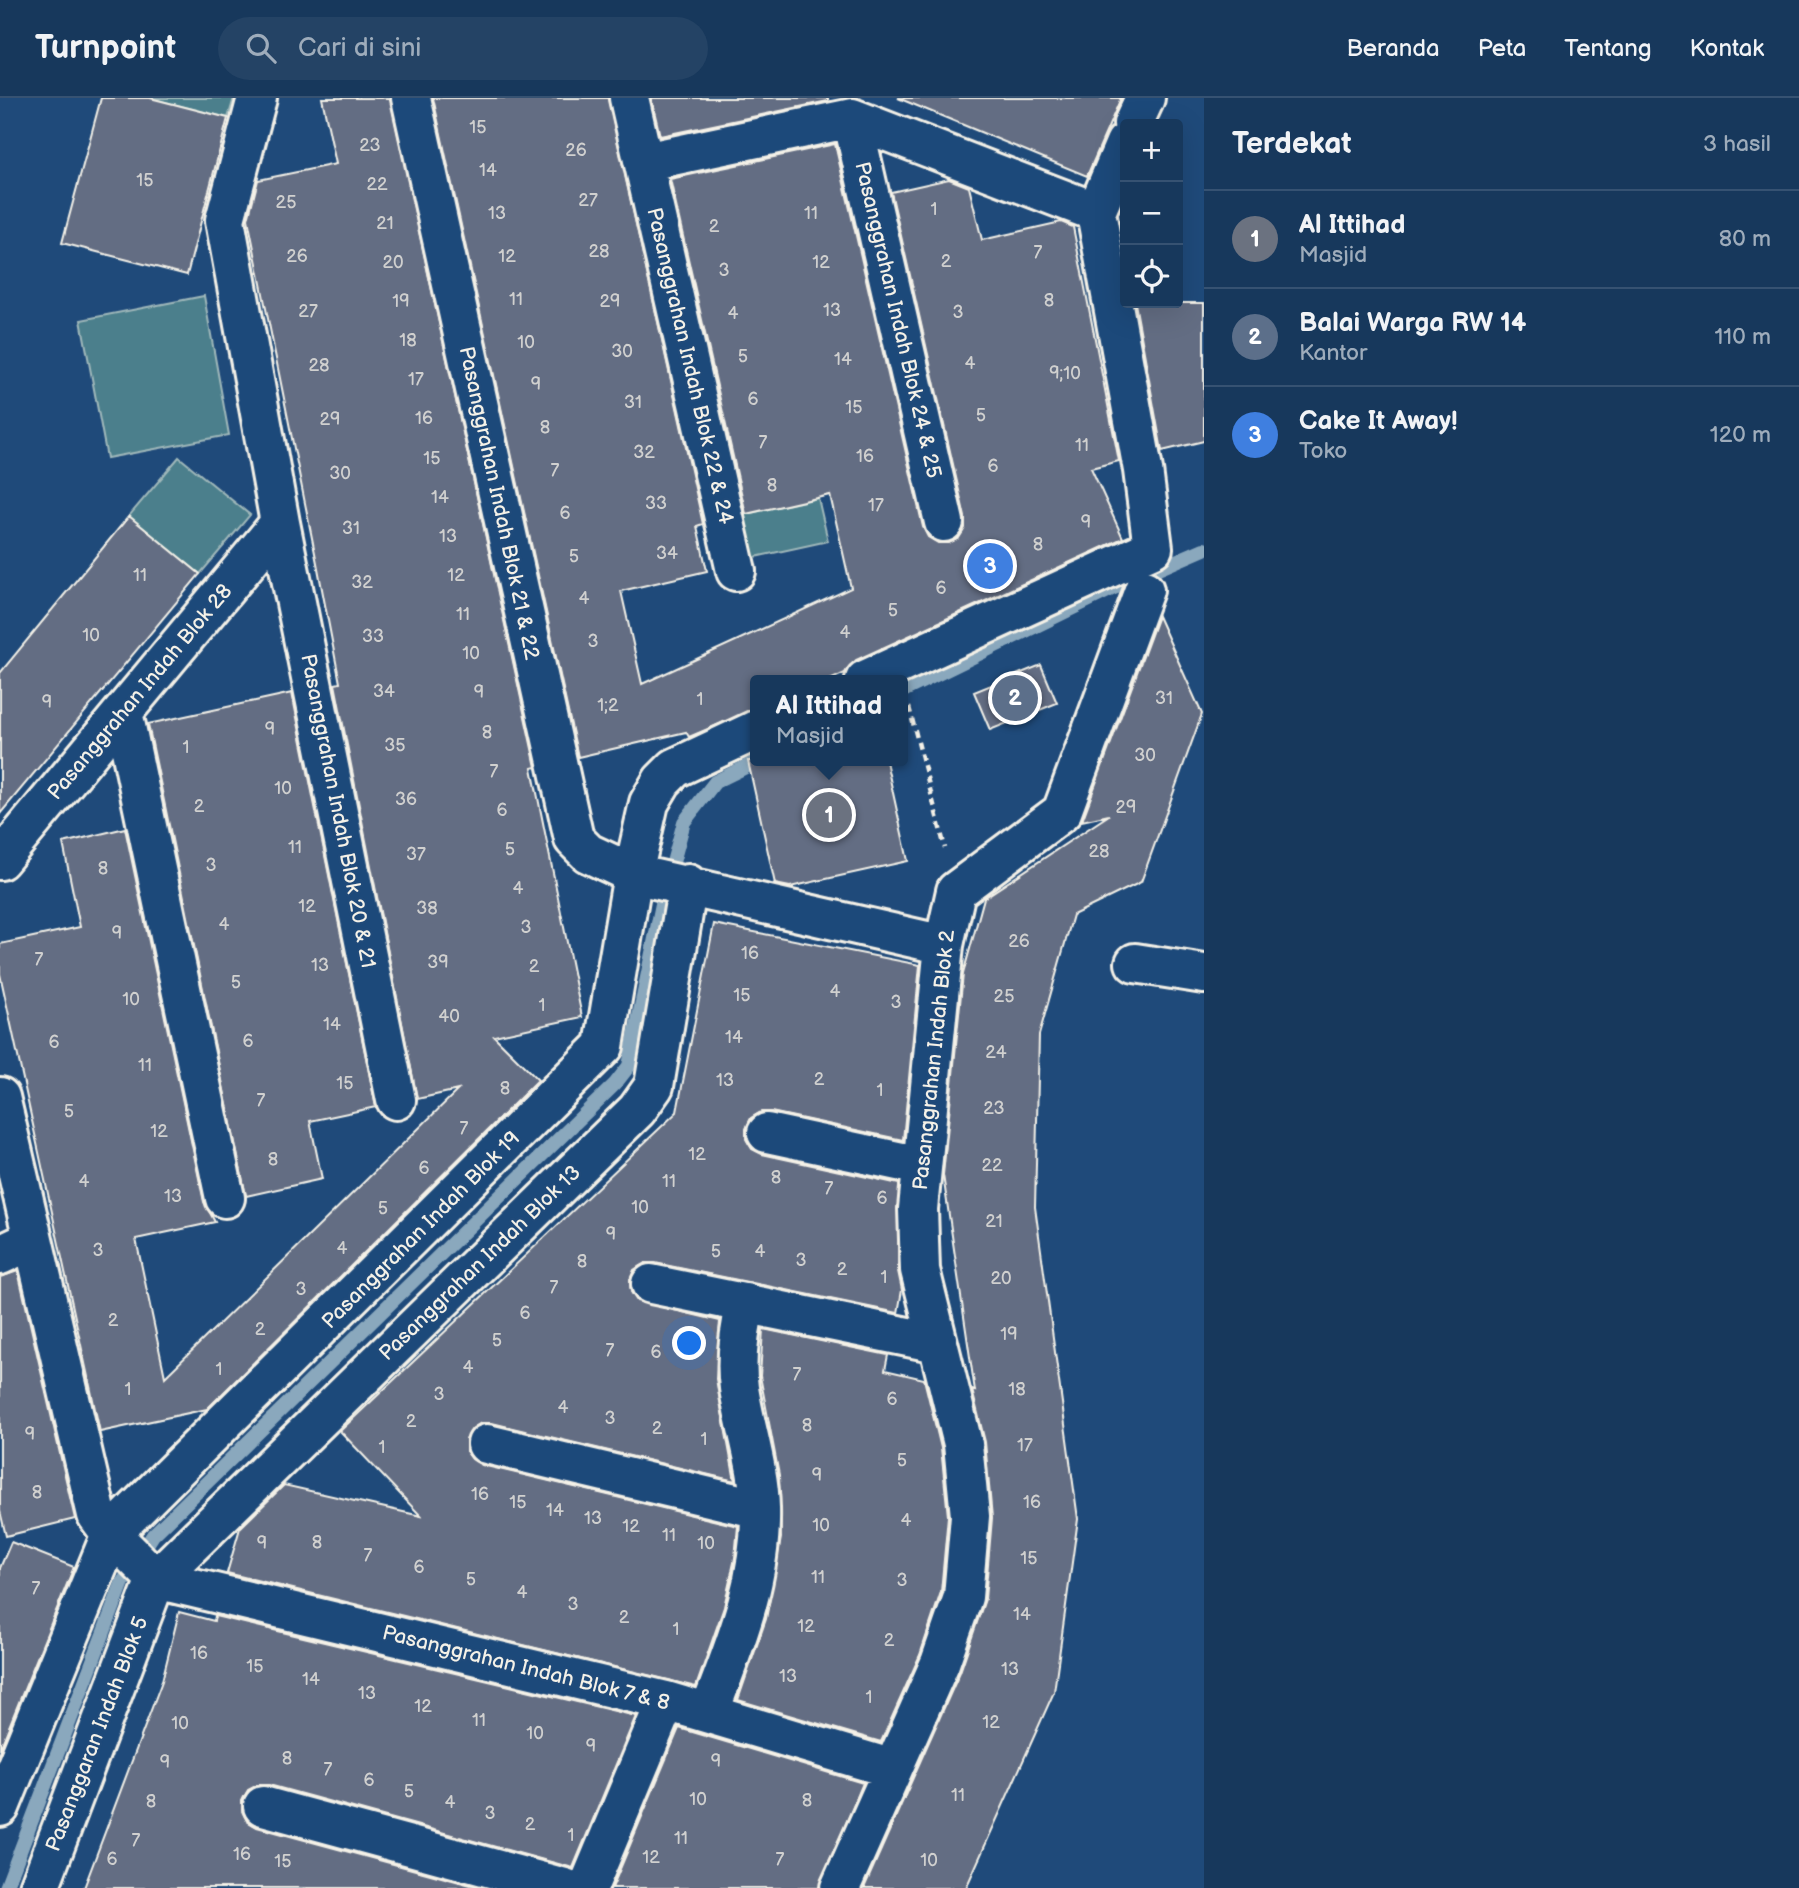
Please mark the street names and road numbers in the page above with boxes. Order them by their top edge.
street label: Pasanggrahan Indah Blok 24 & 25 [849,160,947,480]
street label: Pasanggrahan Indah Blok 22 & 24 [641,205,739,527]
street label: Pasanggrahan Indah Blok 21 & 22 [454,344,545,662]
street label: Pasanggrahan Indah Blok 28 [42,579,238,805]
street label: Pasanggrahan Indah Blok 20 & 21 [295,652,381,970]
street label: Pasanggrahan Indah Blok 2 [908,928,960,1191]
street label: Pasanggrahan Indah Blok 19 [317,1126,525,1334]
street label: Pasanggrahan Indah Blok 13 [374,1160,586,1366]
street label: Pasanggaran Indah Blok 5 [41,1613,153,1855]
street label: Pasanggrahan Indah Blok 7 & 8 [380,1620,672,1716]

